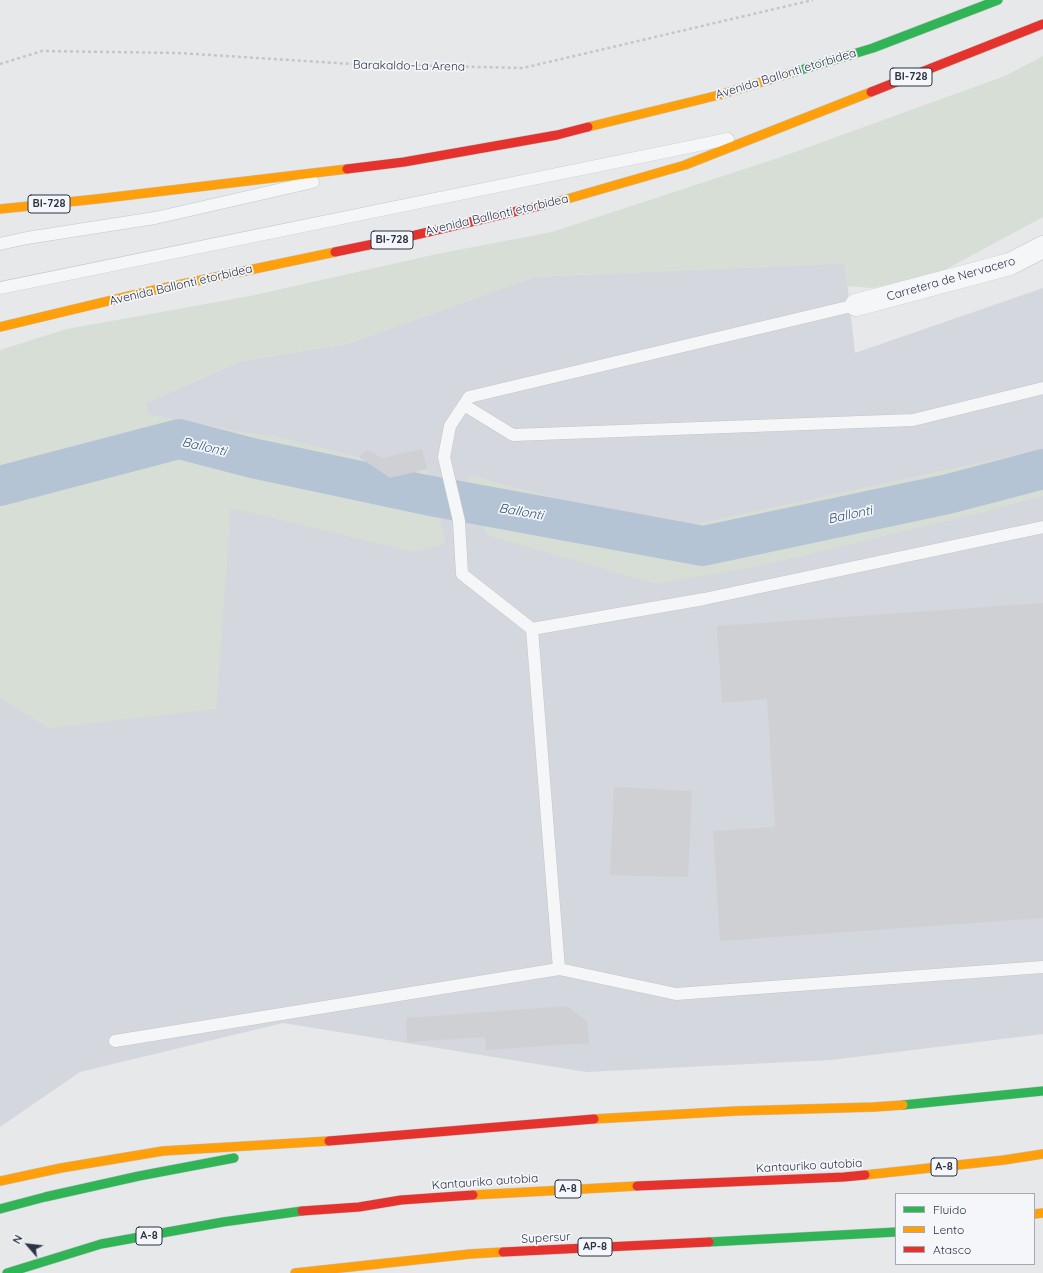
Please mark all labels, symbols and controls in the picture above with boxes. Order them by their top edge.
street label: Avenida Ballonti etorbidea [714,46,858,102]
street label: Barakaldo-La Arena [353,58,465,74]
road number: BI-728 [890,68,932,86]
street label: Avenida Ballonti etorbidea [424,192,570,238]
road number: BI-728 [28,195,70,213]
road number: BI-728 [371,231,413,249]
street label: Carretera de Nervacero [885,254,1017,304]
street label: Avenida Ballonti etorbidea [108,262,254,308]
water label: Ballonti [180,434,228,460]
water label: Ballonti [498,500,544,524]
water label: Ballonti [826,503,874,527]
street label: Kantauriko autobia [755,1156,863,1176]
road number: A-8 [931,1158,957,1176]
street label: Kantauriko autobia [431,1171,539,1193]
road number: A-8 [555,1180,581,1198]
legend [895,1193,1035,1265]
text: Fluido [933,1202,966,1217]
text: Lento [933,1222,964,1237]
north arrow [8,1225,48,1265]
road number: A-8 [136,1227,162,1245]
street label: Supersur [521,1230,571,1246]
text: N [9,1233,25,1246]
road number: AP-8 [578,1238,612,1256]
text: Atasco [933,1242,971,1257]

